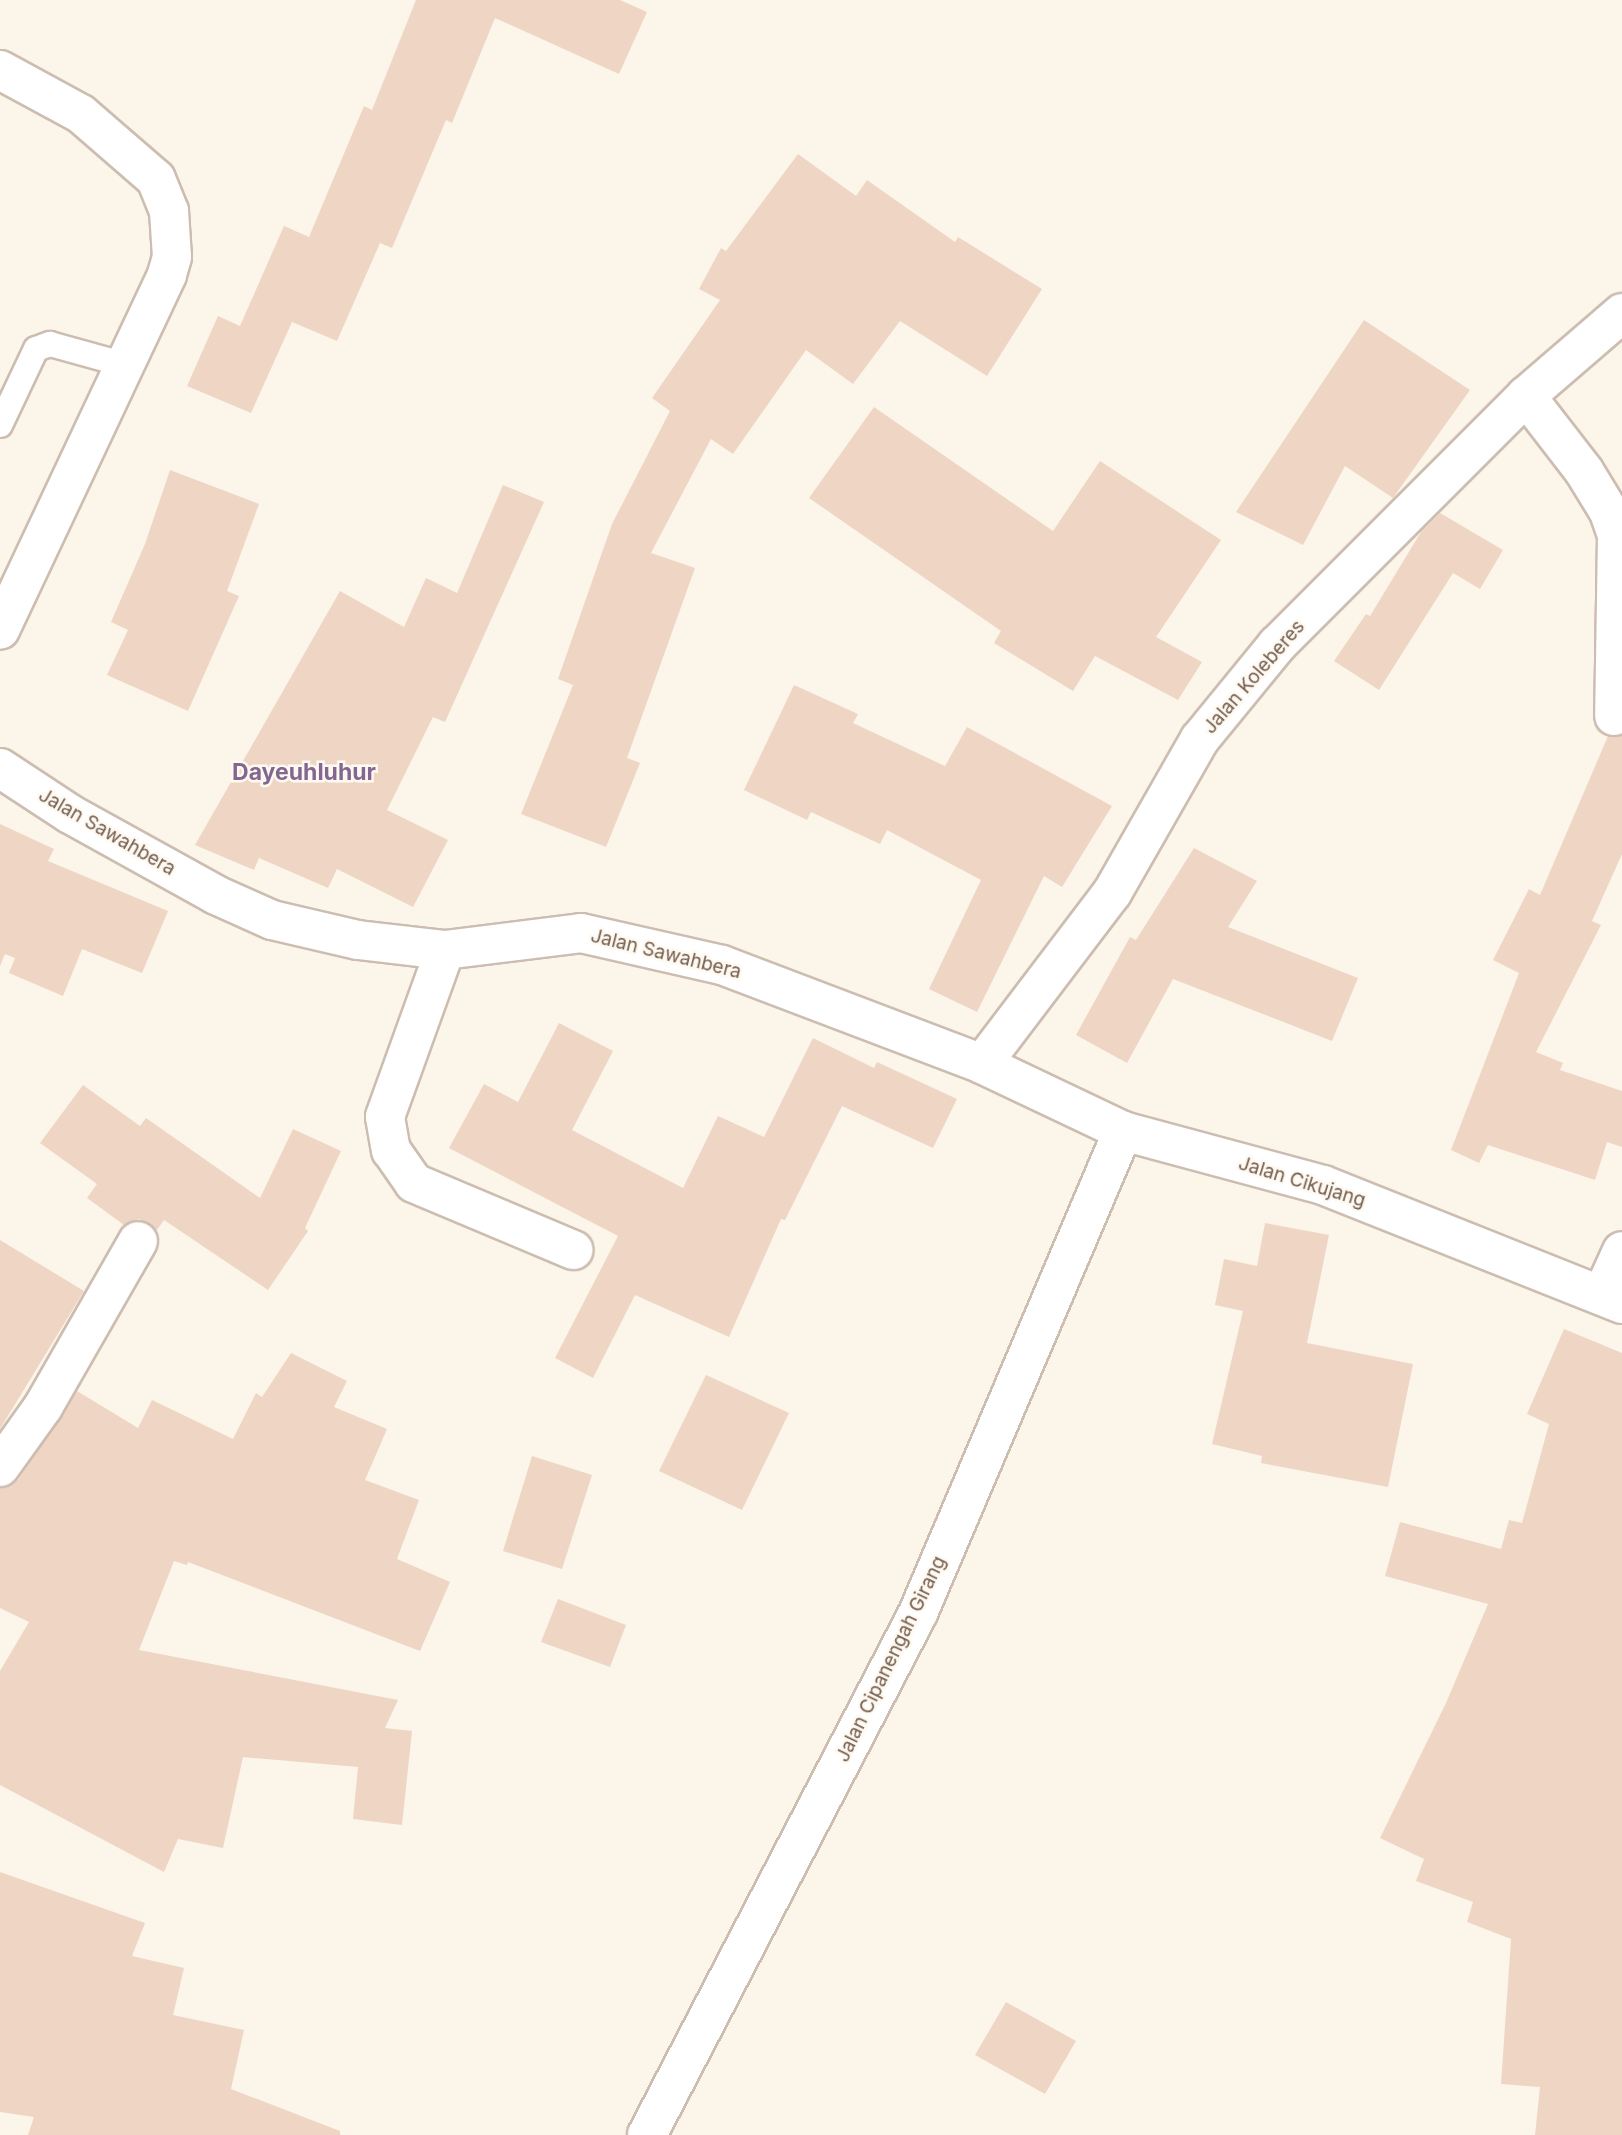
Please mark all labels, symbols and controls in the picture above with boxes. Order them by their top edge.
street label: Jalan Koleberes [1198,616,1310,738]
district label: Dayeuhluhur [232,758,376,786]
street label: Jalan Sawahbera [35,784,179,880]
street label: Jalan Sawahbera [588,924,744,984]
street label: Jalan Cikujang [1236,1152,1368,1212]
street label: Jalan Cipanengah Girang [831,1552,951,1766]

